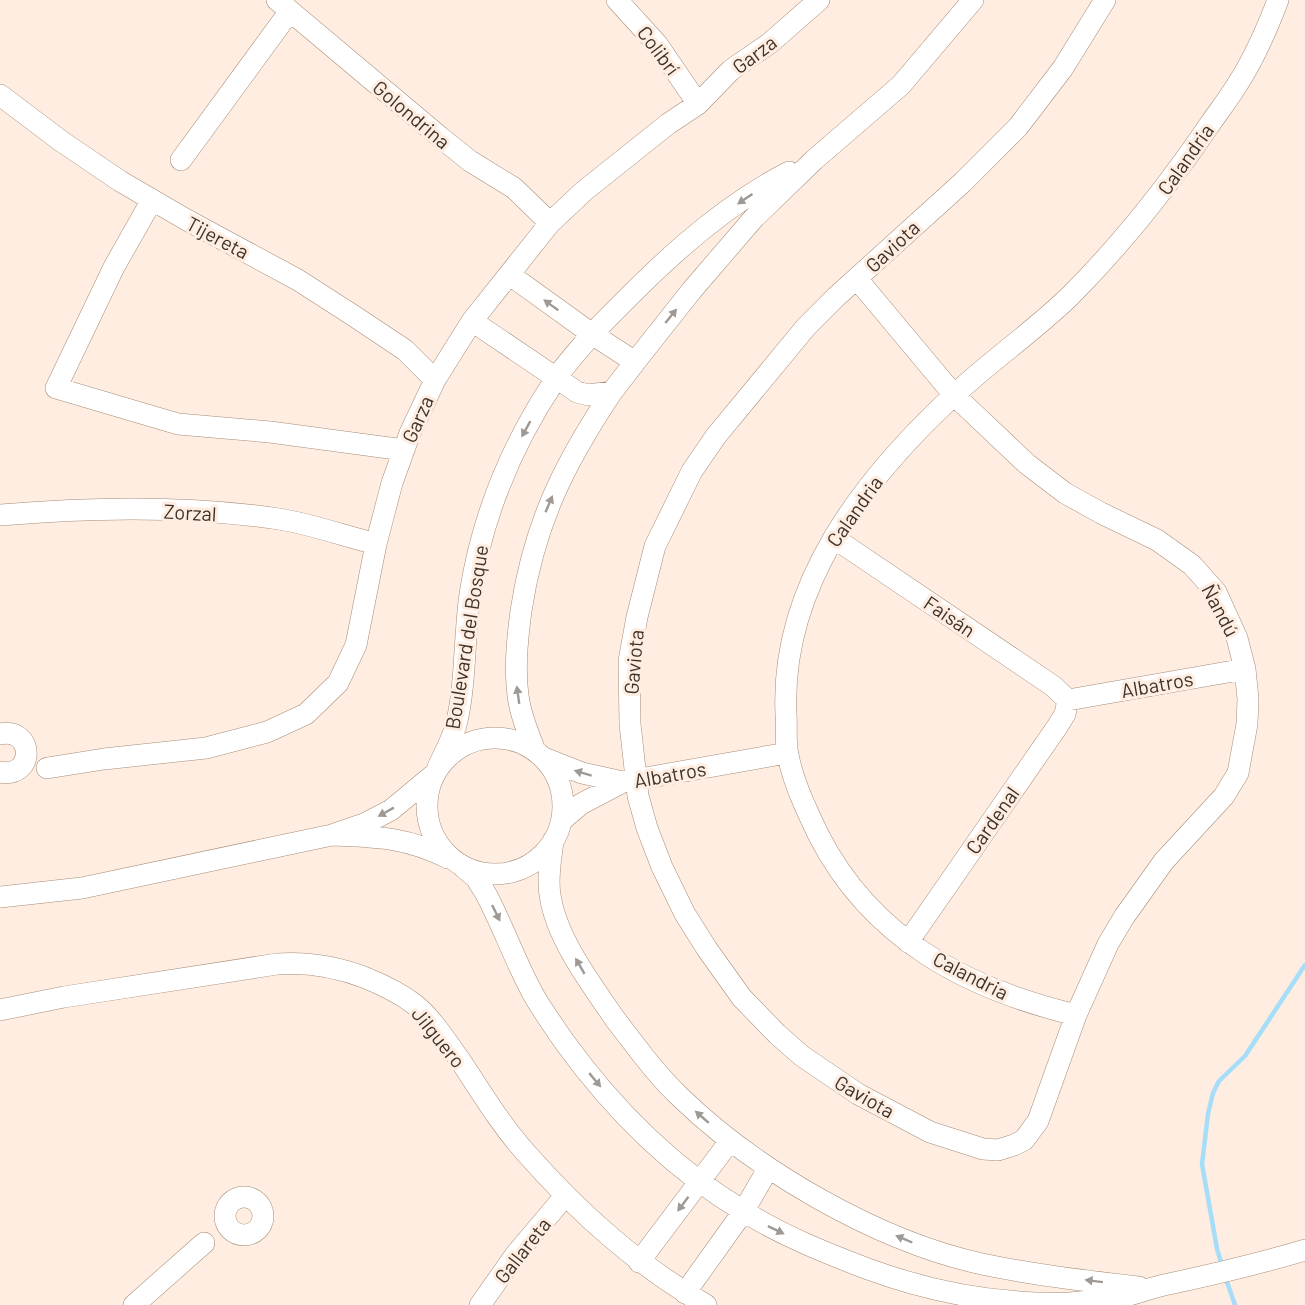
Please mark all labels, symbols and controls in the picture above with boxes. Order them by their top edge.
street label: Colibrí [633,21,685,79]
street label: Garza [727,30,781,78]
street label: Golondrina [368,75,456,153]
street label: Calandria [1152,119,1218,199]
one-way arrow [737,193,753,205]
street label: Tijereta [183,211,253,263]
street label: Gaviota [860,215,924,277]
one-way arrow [543,299,559,311]
one-way arrow [664,309,676,324]
street label: Garza [396,392,438,446]
one-way arrow [521,420,531,437]
street label: Calandria [821,471,887,551]
one-way arrow [545,495,554,513]
street label: Zorzal [163,499,217,525]
street label: Boulevard del Bosque [440,543,492,731]
street label: Ñandú [1197,580,1245,640]
street label: Faisán [920,590,980,642]
street label: Gaviota [618,629,648,695]
street label: Albatros [1119,666,1195,702]
one-way arrow [514,685,523,704]
street label: Albatros [632,756,708,792]
one-way arrow [574,768,592,777]
street label: Cardenal [960,782,1024,858]
one-way arrow [377,807,394,817]
one-way arrow [491,905,500,922]
street label: Calandria [929,946,1013,1004]
one-way arrow [575,958,586,974]
street label: Jilguero [407,1002,471,1072]
street label: Gaviota [831,1069,899,1123]
one-way arrow [588,1072,601,1088]
one-way arrow [695,1111,710,1124]
one-way arrow [677,1197,689,1212]
street label: Gallareta [489,1212,555,1288]
one-way arrow [768,1225,785,1234]
one-way arrow [895,1234,913,1243]
one-way arrow [1084,1277,1103,1286]

